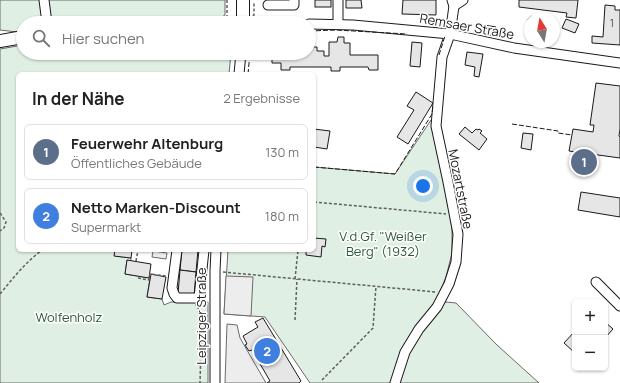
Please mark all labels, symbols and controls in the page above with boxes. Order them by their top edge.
street label: Remsaer Straße [418,9,516,43]
north arrow [524,12,560,48]
house number: 1 [610,15,614,30]
search box [16,16,316,60]
icon: search [30,27,52,49]
text: Hier suchen [62,28,144,49]
text: In der Nähe [32,87,125,110]
text: 2 Ergebnisse [223,89,300,107]
text: Feuerwehr Altenburg [71,133,223,154]
text: 1 [43,143,49,161]
text: 130 m [265,143,299,161]
pin: 1 [571,147,597,177]
street label: Mozartstraße [444,148,478,231]
text: Öffentliches Gebäude [71,154,202,172]
your location [413,176,433,196]
text: Netto Marken-Discount [71,197,241,218]
text: 2 [42,207,50,225]
text: 180 m [265,207,299,225]
text: Supermarkt [71,218,141,236]
park label: V.d.Gf. "Weißer Berg" (1932) [339,227,427,260]
street label: Leipziger Straße [192,267,210,365]
map controls [572,299,608,371]
button: + [572,299,608,335]
park label: Wolfenholz [36,308,103,326]
button: − [572,335,608,371]
pin: 2 [254,336,280,366]

